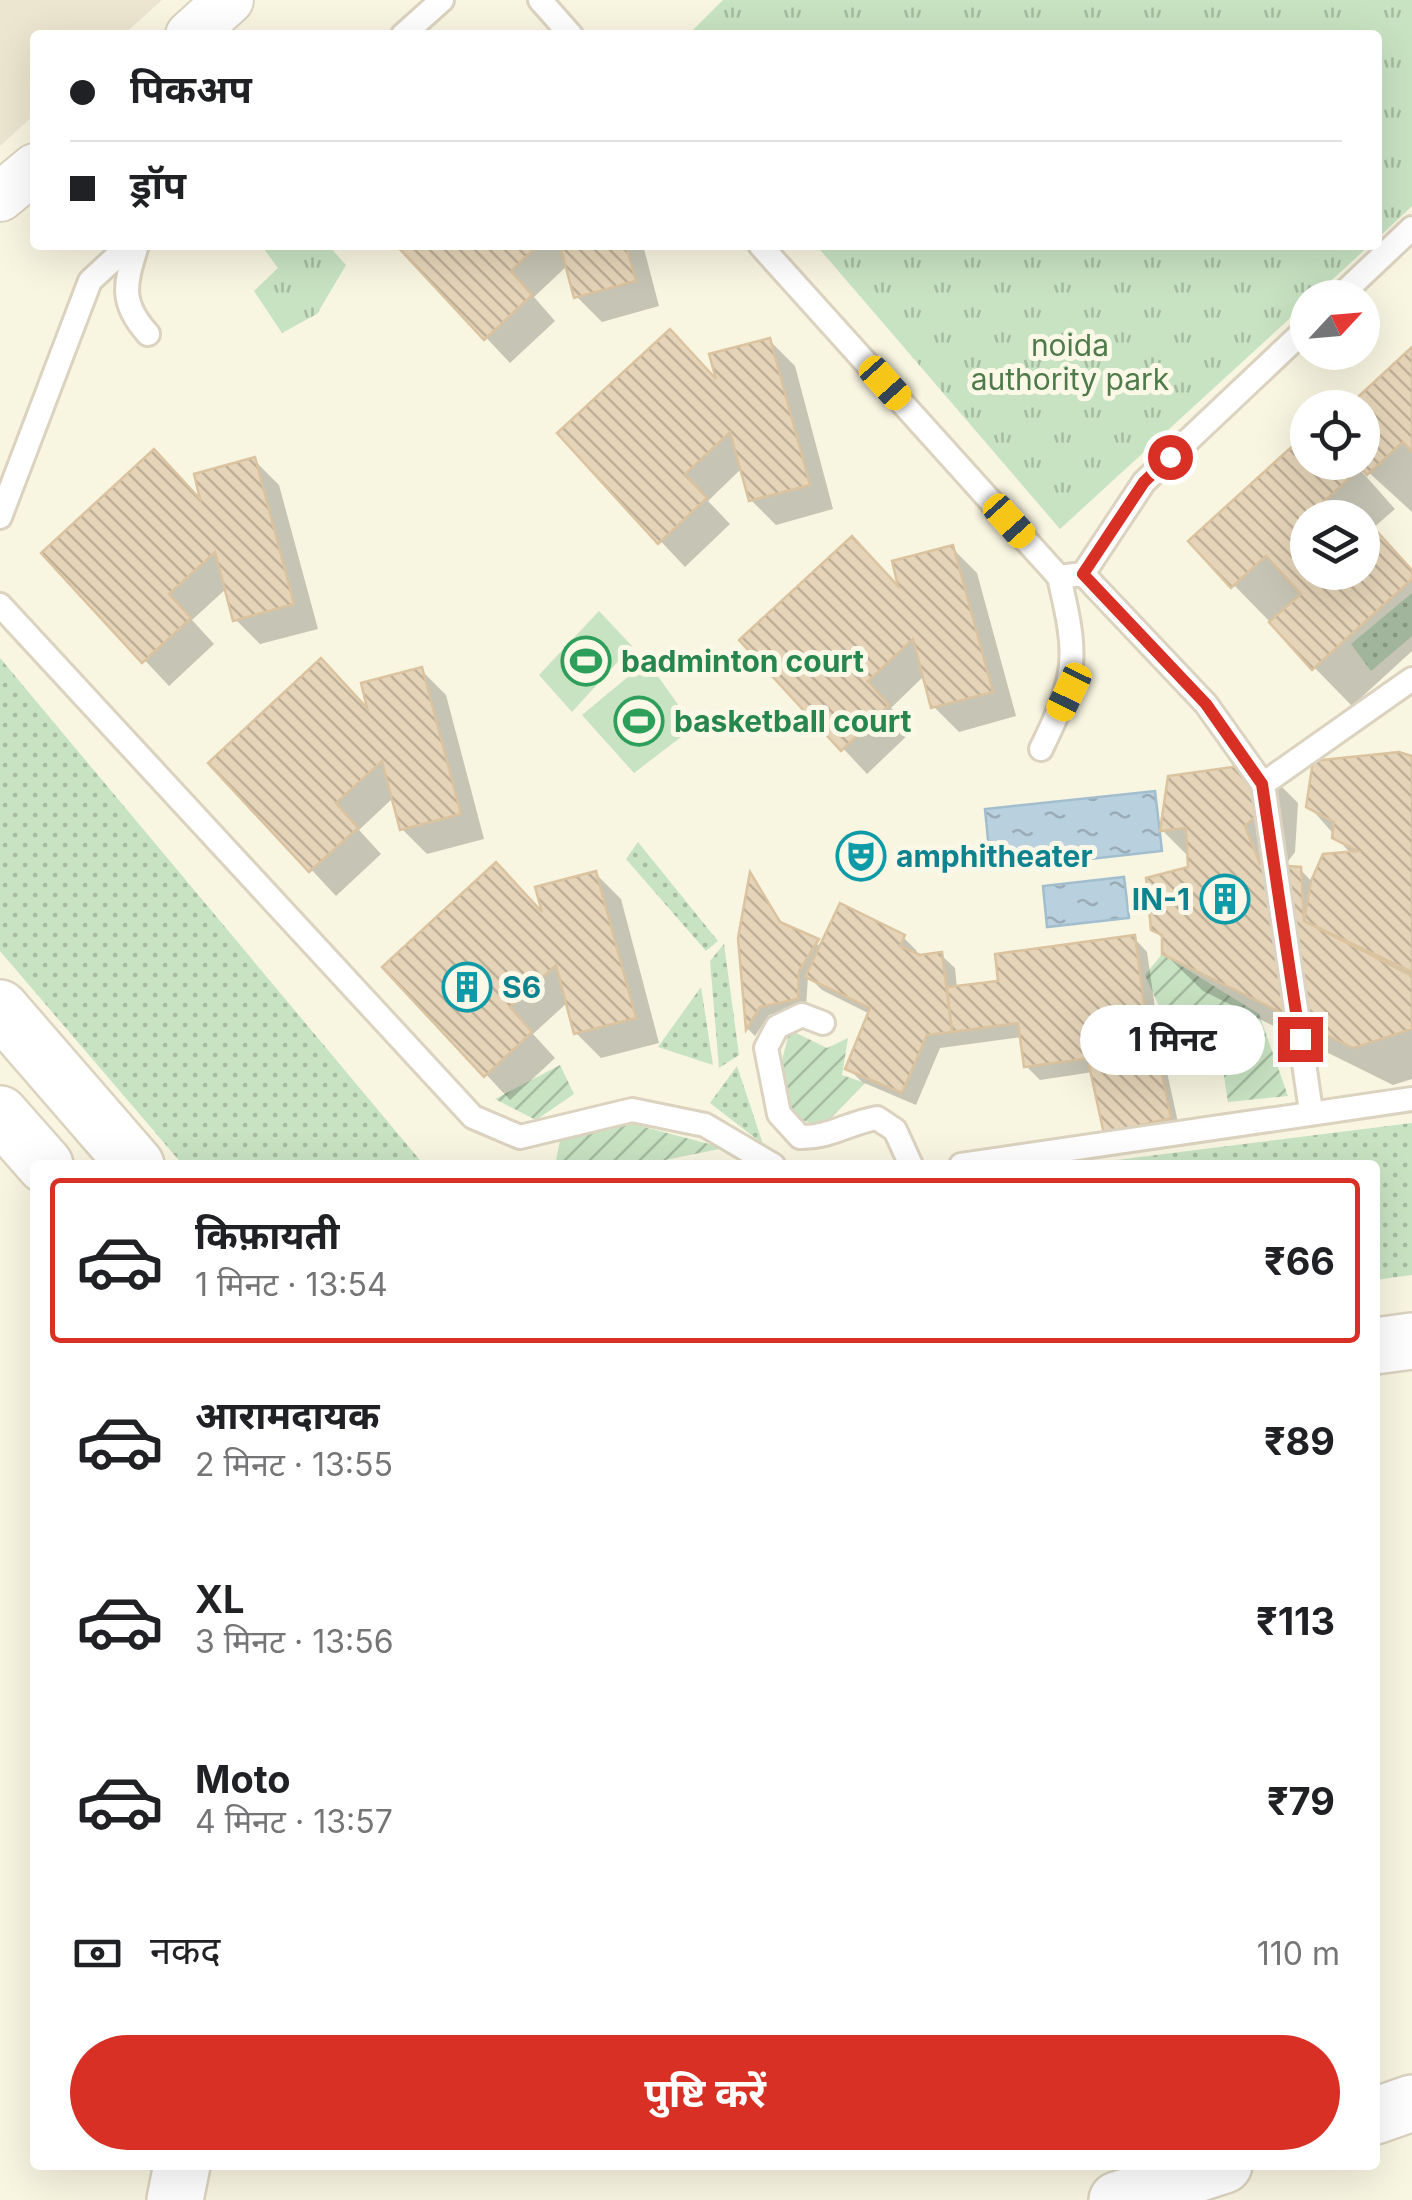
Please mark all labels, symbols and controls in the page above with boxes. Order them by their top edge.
text: पिकअप [130,66,252,112]
text: ड्रॉप [130,162,186,208]
north arrow [1290,280,1380,370]
map controls [1290,280,1380,590]
park label: noida authority park [971,327,1170,397]
car [854,351,916,415]
button: locate [1290,390,1380,480]
route start [1148,435,1193,480]
car [978,489,1040,553]
button: layers [1290,500,1380,590]
sports icon: badminton court [560,635,612,687]
place label: badminton court [621,643,864,679]
car [1042,658,1096,726]
sports icon: basketball court [613,695,665,747]
place label: basketball court [674,703,912,739]
theatre icon: amphitheater [835,830,887,882]
place label: amphitheater [896,838,1093,874]
building icon: IN-1 [1199,873,1251,925]
place label: IN-1 [1132,881,1190,917]
building icon: S6 [441,961,493,1013]
place label: S6 [502,969,541,1005]
callout: 1 मिनट [1080,1004,1265,1074]
route end [1278,1017,1323,1062]
text: 1 मिनट [1128,1020,1217,1059]
text: किफ़ायती [195,1212,339,1258]
icon: car [75,1216,165,1306]
text: ₹66 [1264,1238,1335,1284]
text: 1 मिनट · 13:54 [195,1265,388,1304]
text: आरामदायक [195,1392,379,1438]
icon: car [75,1396,165,1486]
text: ₹89 [1264,1418,1335,1464]
text: 2 मिनट · 13:55 [195,1445,393,1484]
icon: car [75,1576,165,1666]
text: XL [195,1576,245,1622]
text: ₹113 [1256,1598,1335,1644]
text: 3 मिनट · 13:56 [195,1622,394,1661]
icon: car [75,1756,165,1846]
text: Moto [195,1756,291,1802]
text: ₹79 [1267,1778,1335,1824]
text: 4 मिनट · 13:57 [195,1802,393,1841]
icon: cash [70,1926,125,1981]
text: नकद [150,1927,220,1973]
text: 110 m [1257,1934,1340,1973]
button: पुष्टि करें [70,2035,1340,2150]

